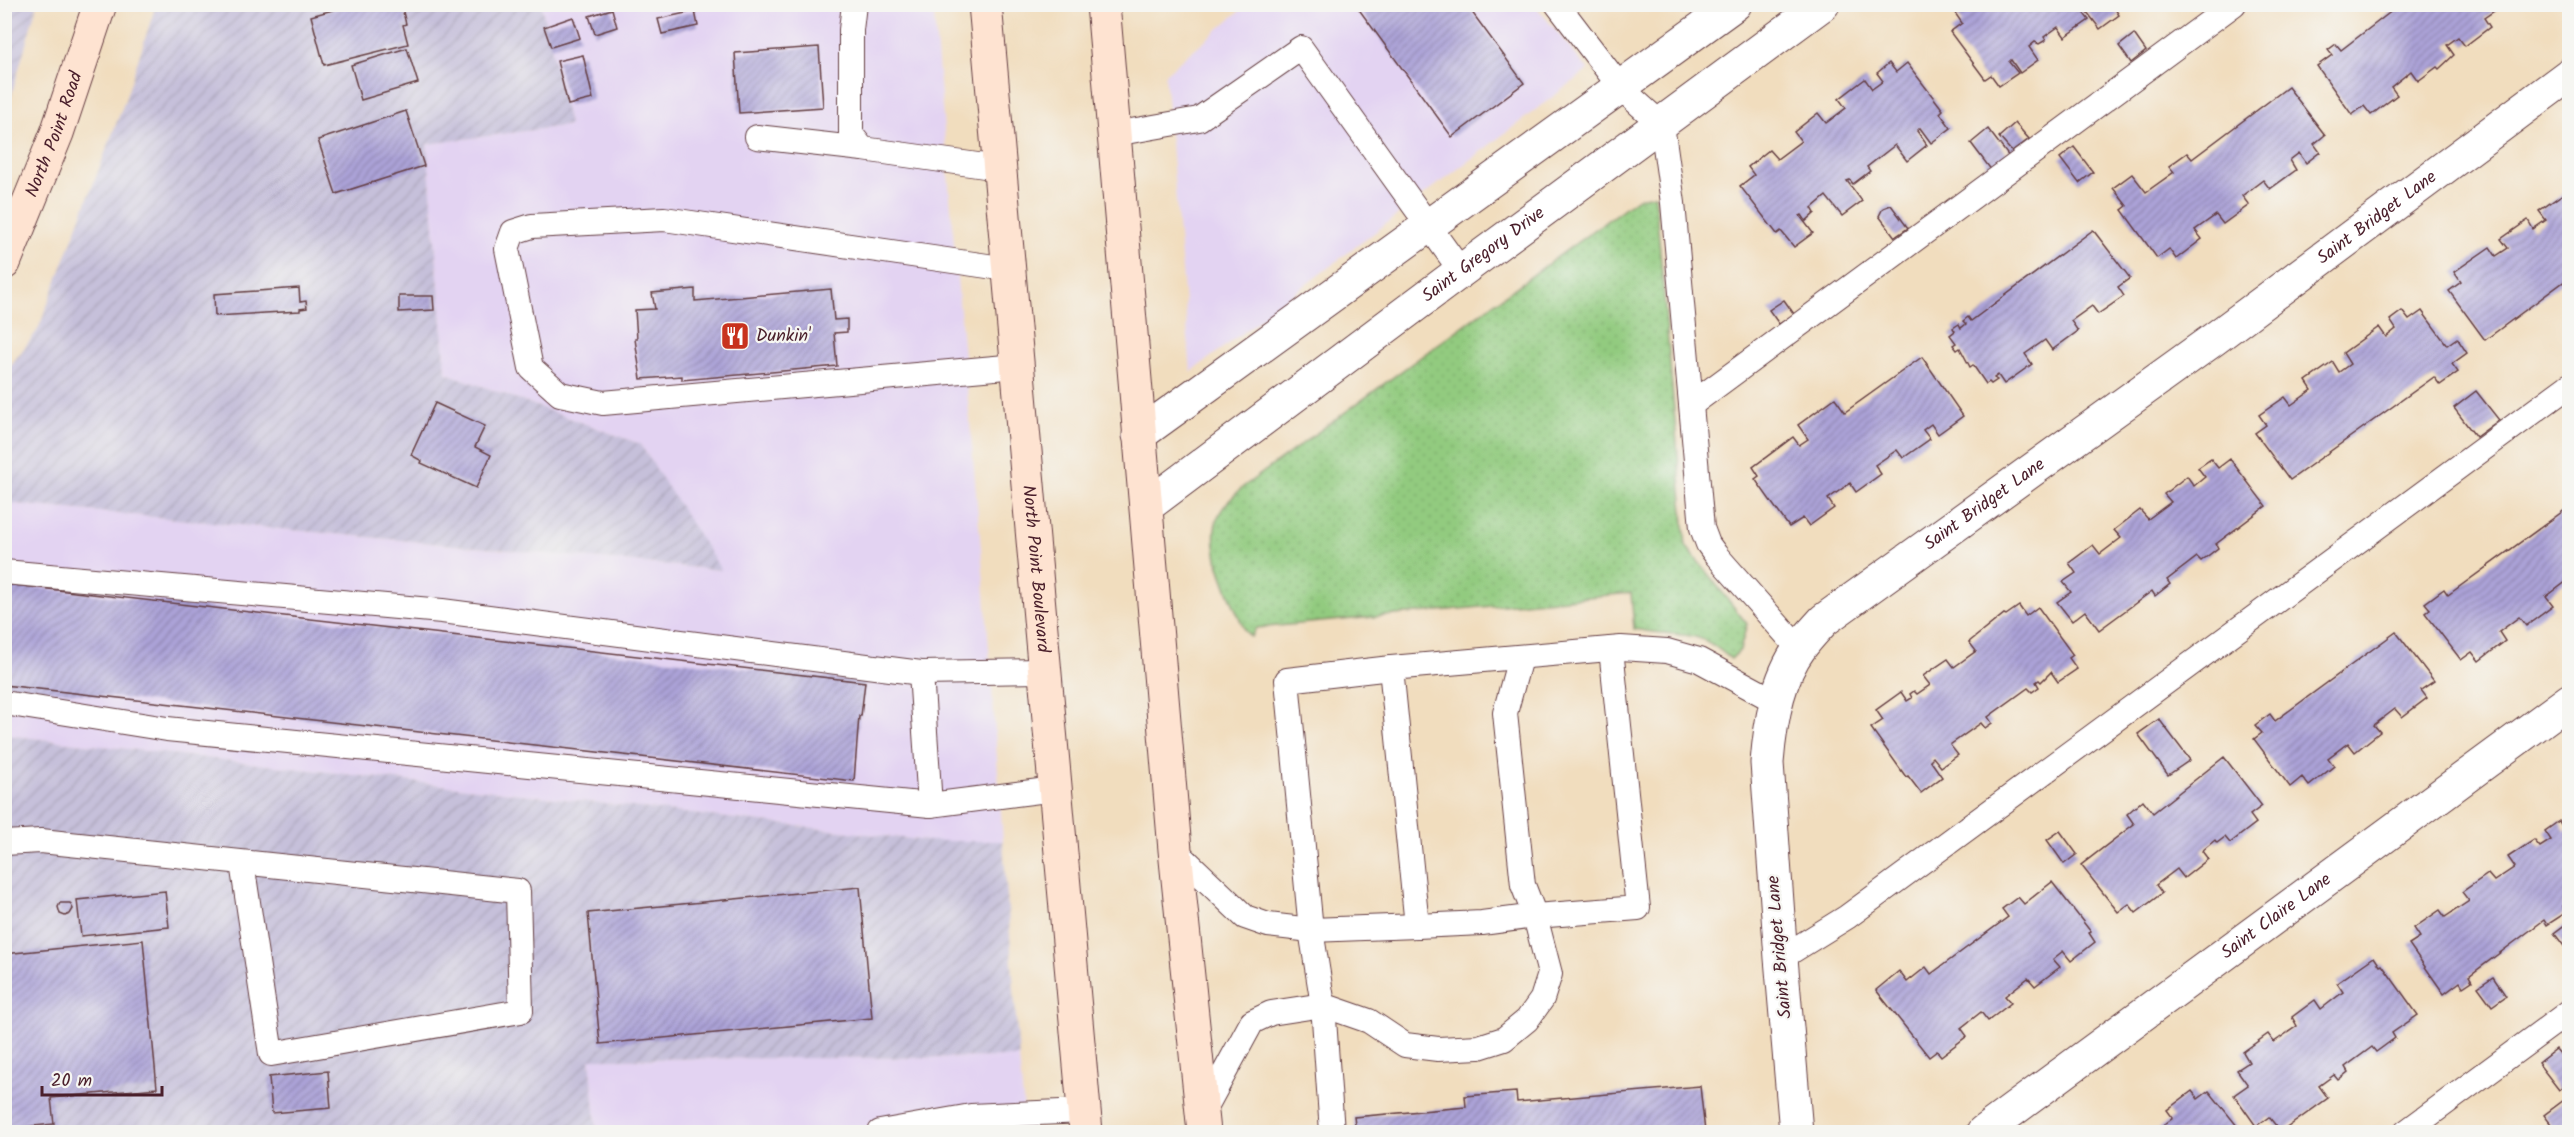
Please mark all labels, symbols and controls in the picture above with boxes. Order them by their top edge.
street label: North Point Road [18,67,91,202]
street label: Saint Bridget Lane [2311,163,2443,272]
street label: Saint Gregory Drive [1416,199,1551,310]
restaurant icon: Dunkin' [719,320,751,352]
place label: Dunkin' [756,322,811,351]
street label: Saint Bridget Lane [1918,451,2051,558]
street label: North Point Boulevard [1014,484,1058,655]
street label: Saint Claire Lane [2215,866,2338,967]
street label: Saint Bridget Lane [1759,874,1801,1020]
scale bar [42,1059,162,1097]
text: 20 m [51,1067,92,1096]

